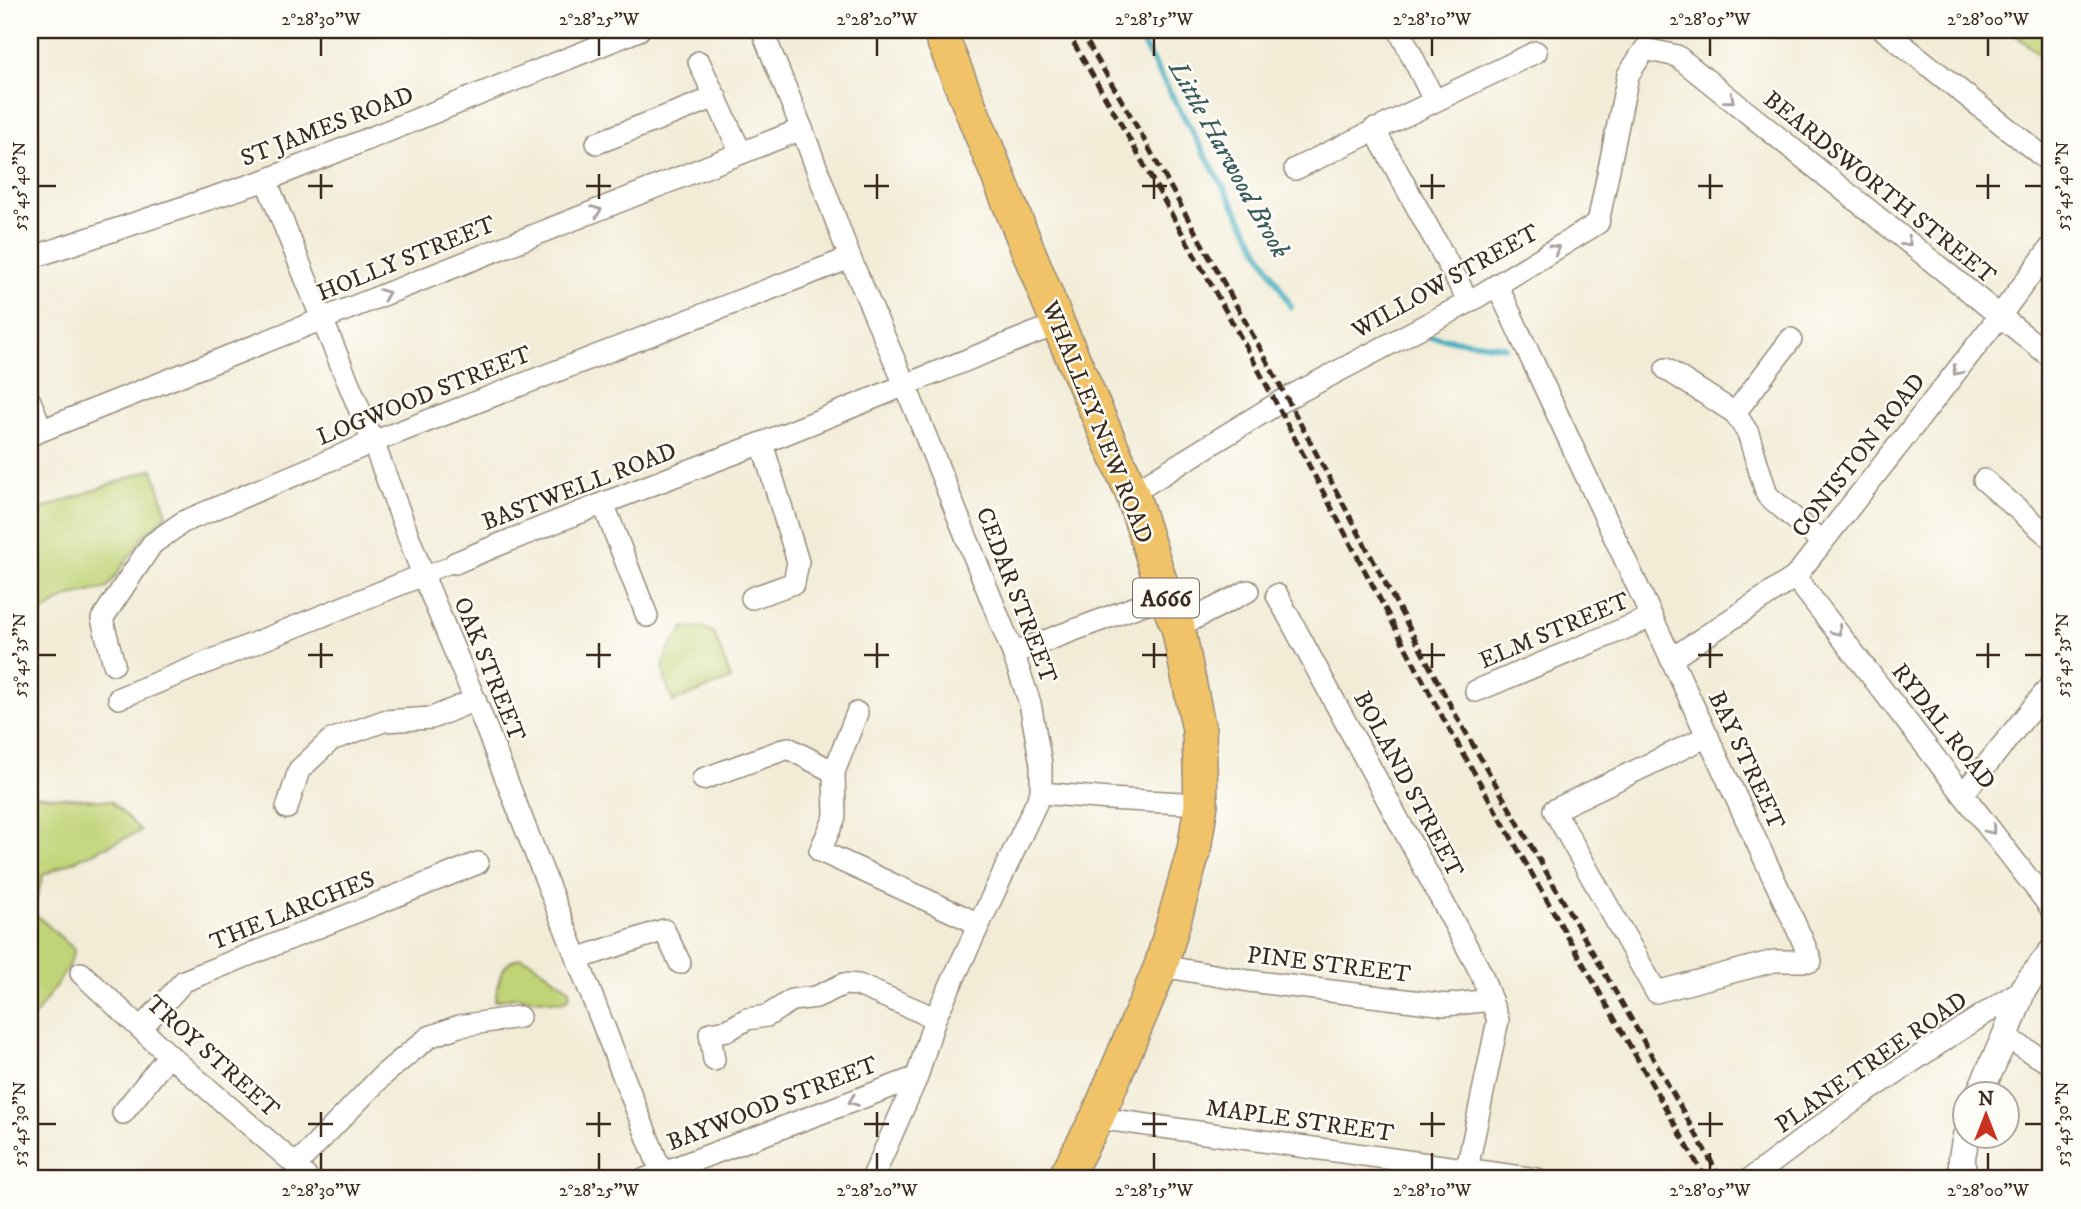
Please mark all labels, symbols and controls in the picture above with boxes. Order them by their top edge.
text: 2°28'30"W [282,9,361,31]
text: 2°28'25"W [559,9,640,31]
text: 2°28'20"W [837,9,918,31]
text: 2°28'15"W [1115,9,1193,31]
text: 2°28'10"W [1393,9,1472,31]
text: 2°28'05"W [1669,9,1751,31]
text: 2°28'00"W [1947,9,2029,31]
water label: Little Harwood Brook [1160,54,1297,264]
street label: ST JAMES ROAD [237,80,418,174]
street label: BEARDSWORTH STREET [1757,85,2002,291]
one-way arrow [1723,90,1735,103]
text: 53°45'40"N [9,141,31,230]
text: 53°45'40"N [2052,141,2074,230]
one-way arrow [590,205,602,219]
street label: HOLLY STREET [313,209,500,308]
street label: WILLOW STREET [1346,218,1544,346]
one-way arrow [1898,234,1911,246]
one-way arrow [1547,245,1560,258]
one-way arrow [379,289,391,303]
street label: WHALLEY NEW ROAD [1034,296,1159,548]
street label: LOGWOOD STREET [313,339,536,453]
one-way arrow [1953,363,1966,375]
street label: CONISTON ROAD [1785,367,1932,544]
street label: BASTWELL ROAD [478,436,681,538]
street label: CEDAR STREET [969,503,1063,687]
road number: A666 [1133,578,1199,618]
street label: ELM STREET [1475,586,1634,676]
street label: OAK STREET [447,593,532,746]
text: 53°45'35"N [9,612,31,697]
text: 53°45'35"N [2052,612,2074,697]
one-way arrow [1828,623,1841,636]
street label: RYDAL ROAD [1885,657,2002,796]
street label: BOLAND STREET [1346,686,1470,883]
street label: BAY STREET [1701,686,1791,834]
one-way arrow [1982,822,1995,835]
street label: THE LARCHES [206,864,379,958]
street label: PINE STREET [1245,940,1412,990]
street label: PLANE TREE ROAD [1770,985,1973,1140]
street label: TROY STREET [139,989,285,1125]
street label: BAYWOOD STREET [663,1050,882,1158]
north arrow [1952,1080,2022,1150]
text: 53°45'30"N [9,1081,31,1167]
text: 53°45'30"N [2052,1081,2074,1167]
text: N [1978,1088,1994,1111]
one-way arrow [847,1093,859,1107]
street label: MAPLE STREET [1204,1093,1396,1149]
text: 2°28'30"W [282,1180,361,1202]
text: 2°28'25"W [559,1180,640,1202]
text: 2°28'20"W [837,1180,918,1202]
text: 2°28'15"W [1115,1180,1193,1202]
text: 2°28'10"W [1393,1180,1472,1202]
text: 2°28'05"W [1669,1180,1751,1202]
text: 2°28'00"W [1947,1180,2029,1202]

